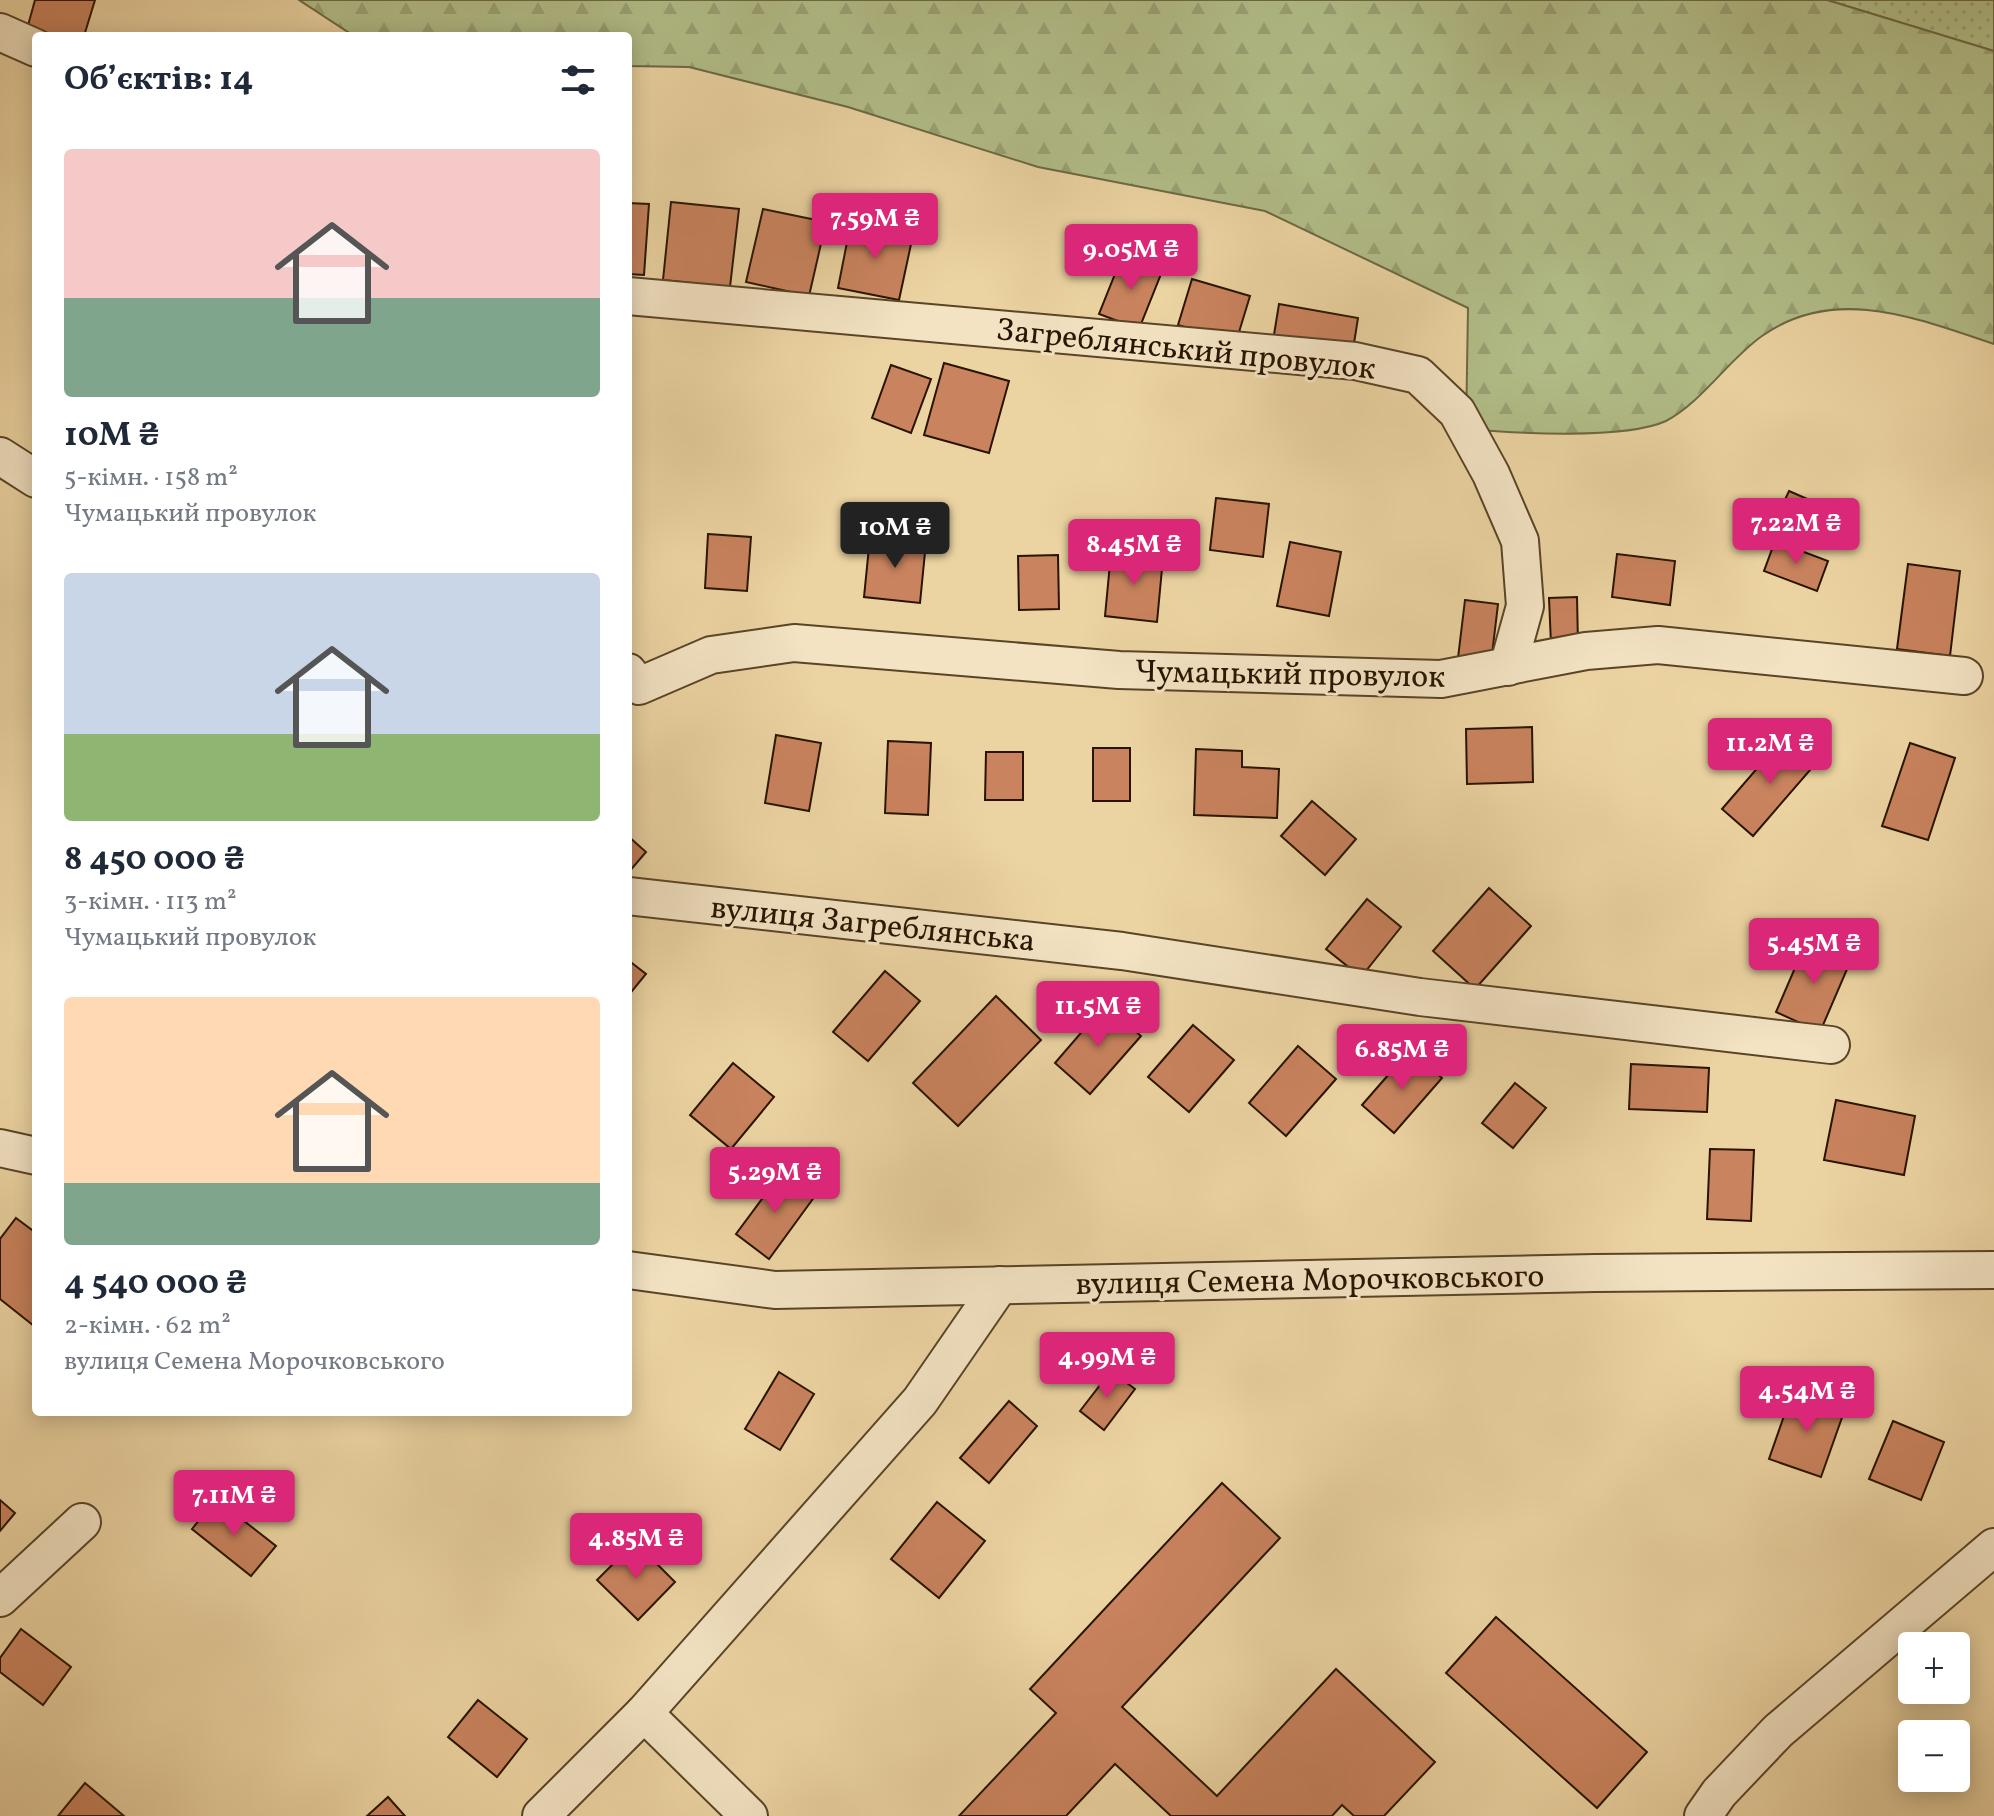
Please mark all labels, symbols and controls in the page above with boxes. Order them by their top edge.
text: Об’єктів: 14 [64,57,254,104]
icon: filters [556,58,600,102]
pin: 7.59M ₴ [801,193,949,261]
icon: home [260,201,404,345]
text: 7.59M ₴ [830,201,920,237]
pin: 9.05M ₴ [1057,224,1205,292]
text: 9.05M ₴ [1083,232,1179,268]
street label: Загреблянський провулок [994,309,1378,393]
text: 10M ₴ [64,413,160,460]
text: 5-кімн. · 158 m² [64,460,238,496]
text: Чумацький провулок [64,496,316,532]
pin: 7.22M ₴ [1722,498,1870,566]
pin: 10M ₴ [839,502,951,570]
text: 7.22M ₴ [1751,506,1841,542]
text: 10M ₴ [858,510,932,546]
pin: 8.45M ₴ [1060,519,1208,587]
text: 8.45M ₴ [1086,527,1182,563]
icon: home [260,625,404,769]
street label: Чумацький провулок [1134,651,1446,701]
pin: 11.2M ₴ [1696,718,1844,786]
text: 11.2M ₴ [1726,726,1814,762]
text: 8 450 000 ₴ [64,837,245,884]
text: 3-кімн. · 113 m² [64,884,237,920]
street label: вулиця Загреблянська [708,887,1037,965]
pin: 5.45M ₴ [1740,918,1888,986]
text: Чумацький провулок [64,920,316,956]
text: 5.45M ₴ [1767,926,1861,962]
pin: 11.5M ₴ [1024,981,1172,1049]
text: 11.5M ₴ [1054,989,1142,1025]
pin: 6.85M ₴ [1328,1024,1476,1092]
text: 6.85M ₴ [1355,1032,1449,1068]
icon: home [260,1049,404,1193]
pin: 5.29M ₴ [701,1147,849,1215]
text: 5.29M ₴ [728,1155,822,1191]
street label: вулиця Семена Морочковського [1075,1256,1545,1308]
text: 4 540 000 ₴ [64,1261,247,1308]
text: 2-кімн. · 62 m² [64,1308,231,1344]
pin: 4.99M ₴ [1033,1332,1181,1400]
text: 4.99M ₴ [1058,1340,1156,1376]
text: вулиця Семена Морочковського [64,1344,445,1380]
pin: 4.54M ₴ [1733,1366,1881,1434]
text: 4.54M ₴ [1758,1374,1856,1410]
pin: 7.11M ₴ [160,1470,308,1538]
text: 7.11M ₴ [192,1478,276,1514]
pin: 4.85M ₴ [562,1513,710,1581]
text: 4.85M ₴ [588,1521,684,1557]
map controls [1898,1632,1970,1792]
button: + [1898,1632,1970,1704]
button: − [1898,1720,1970,1792]

